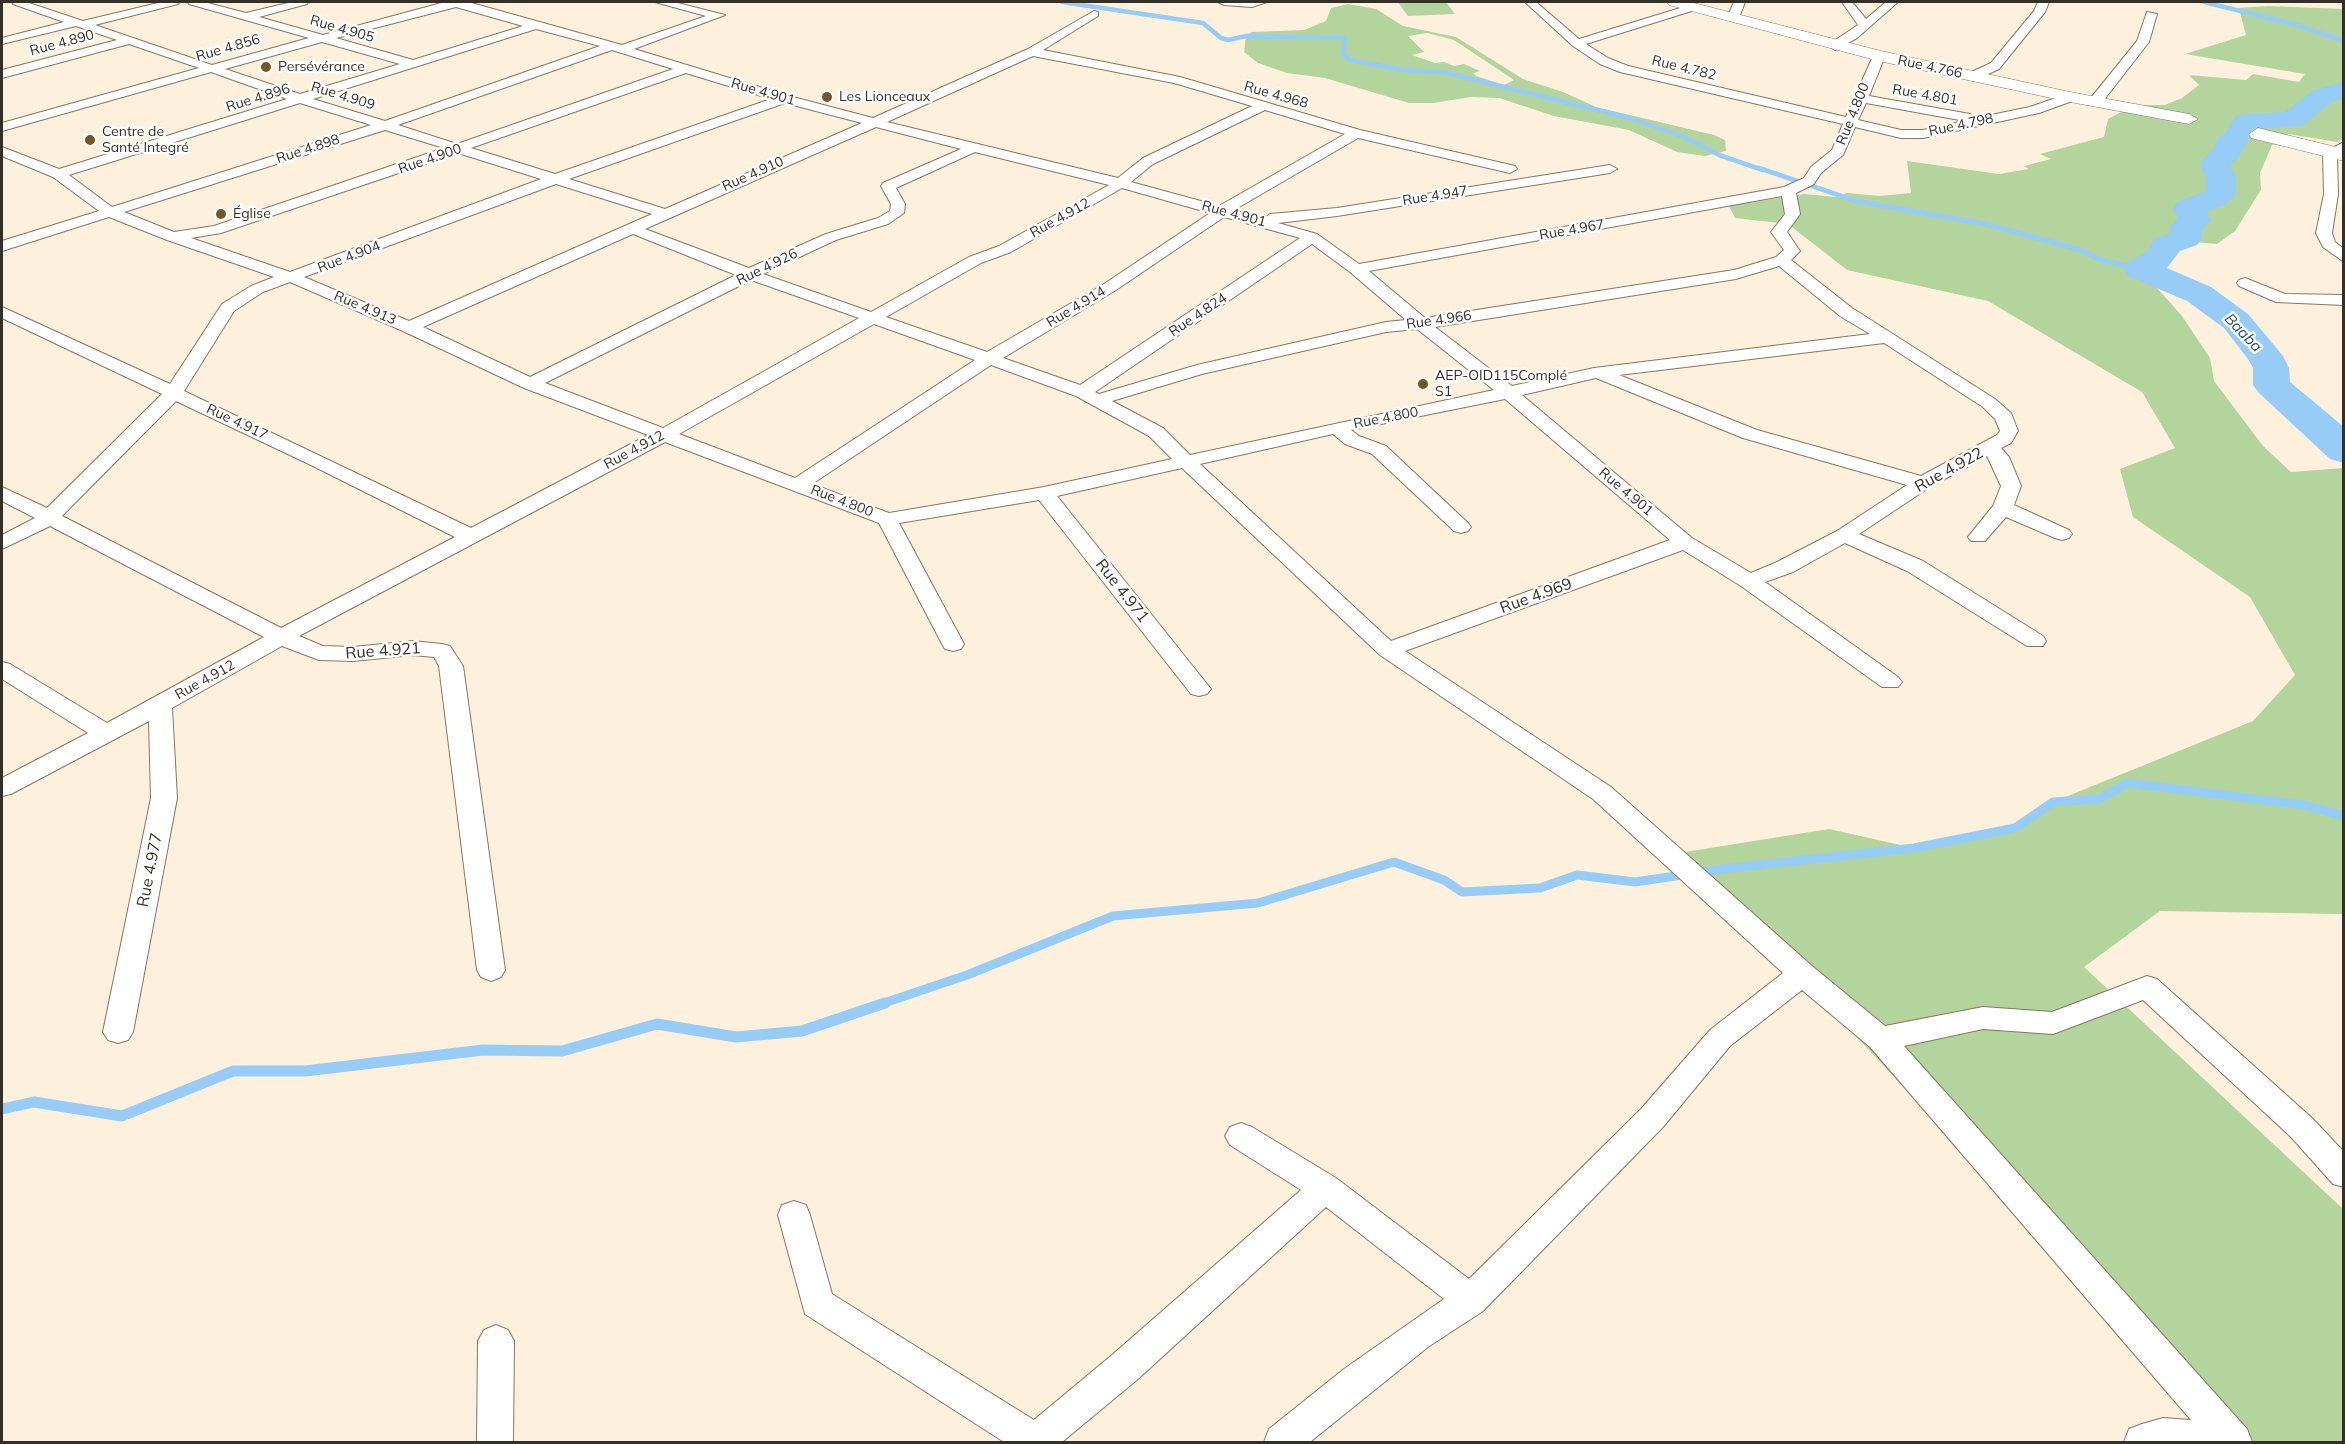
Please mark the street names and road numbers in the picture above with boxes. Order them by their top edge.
street label: Rue 4.905 [308,12,376,46]
street label: Rue 4.890 [28,26,96,60]
street label: Rue 4.856 [194,31,262,65]
street label: Rue 4.782 [1650,52,1718,84]
street label: Rue 4.766 [1896,52,1964,82]
street label: Rue 4.901 [729,75,797,109]
street label: Rue 4.909 [309,78,377,114]
street label: Rue 4.968 [1242,78,1310,112]
street label: Rue 4.896 [224,80,292,116]
street label: Rue 4.800 [1833,80,1873,148]
street label: Rue 4.801 [1891,81,1959,109]
street label: Rue 4.798 [1927,110,1995,140]
street label: Rue 4.898 [274,131,342,167]
street label: Rue 4.900 [396,140,464,178]
street label: Rue 4.910 [720,153,786,195]
street label: Rue 4.947 [1401,183,1469,209]
street label: Rue 4.912 [1027,195,1093,241]
street label: Rue 4.901 [1200,197,1268,231]
street label: Rue 4.967 [1538,216,1606,244]
street label: Rue 4.904 [315,237,383,277]
street label: Rue 4.926 [734,245,800,289]
street label: Rue 4.914 [1043,283,1109,331]
street label: Rue 4.913 [331,287,399,329]
street label: Rue 4.824 [1166,290,1230,340]
street label: Rue 4.966 [1405,307,1473,333]
street label: Rue 4.917 [204,400,270,444]
street label: Rue 4.800 [1352,403,1420,433]
street label: Rue 4.912 [601,427,667,473]
street label: Rue 4.922 [1911,443,1987,497]
street label: Rue 4.901 [1595,464,1657,520]
street label: Rue 4.800 [808,481,876,521]
street label: Rue 4.971 [1091,555,1153,627]
street label: Rue 4.969 [1497,574,1575,618]
street label: Rue 4.921 [345,639,421,663]
street label: Rue 4.912 [172,657,238,703]
street label: Rue 4.977 [133,831,167,909]

